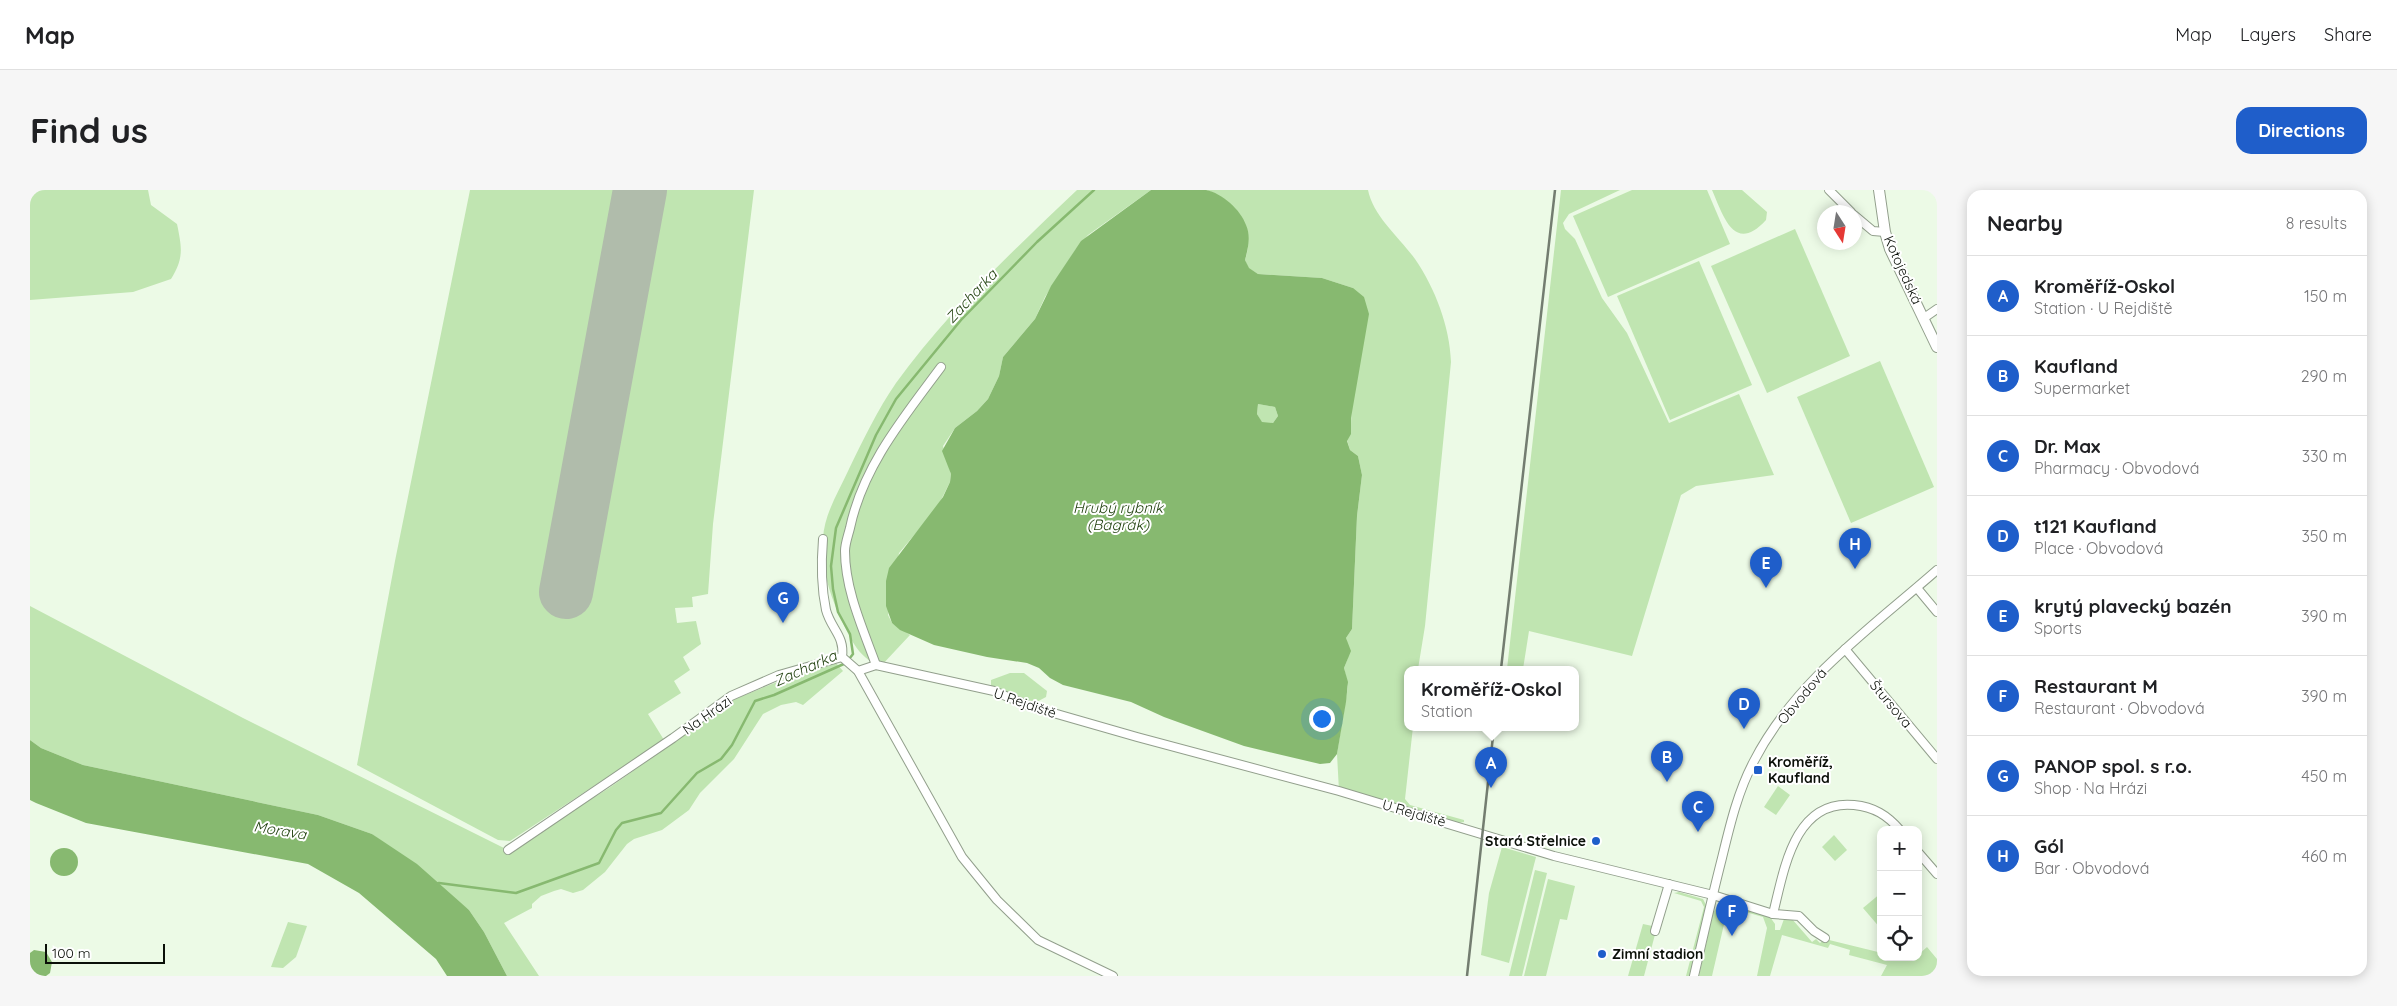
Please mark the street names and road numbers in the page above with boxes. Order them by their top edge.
street label: Kotojedská [1880,233,1926,307]
street label: Obvodová [1773,664,1831,728]
street label: Štursova [1866,676,1916,732]
street label: U Rejdiště [991,684,1059,722]
street label: Na Hrázi [679,692,735,738]
street label: U Rejdiště [1380,795,1448,831]

